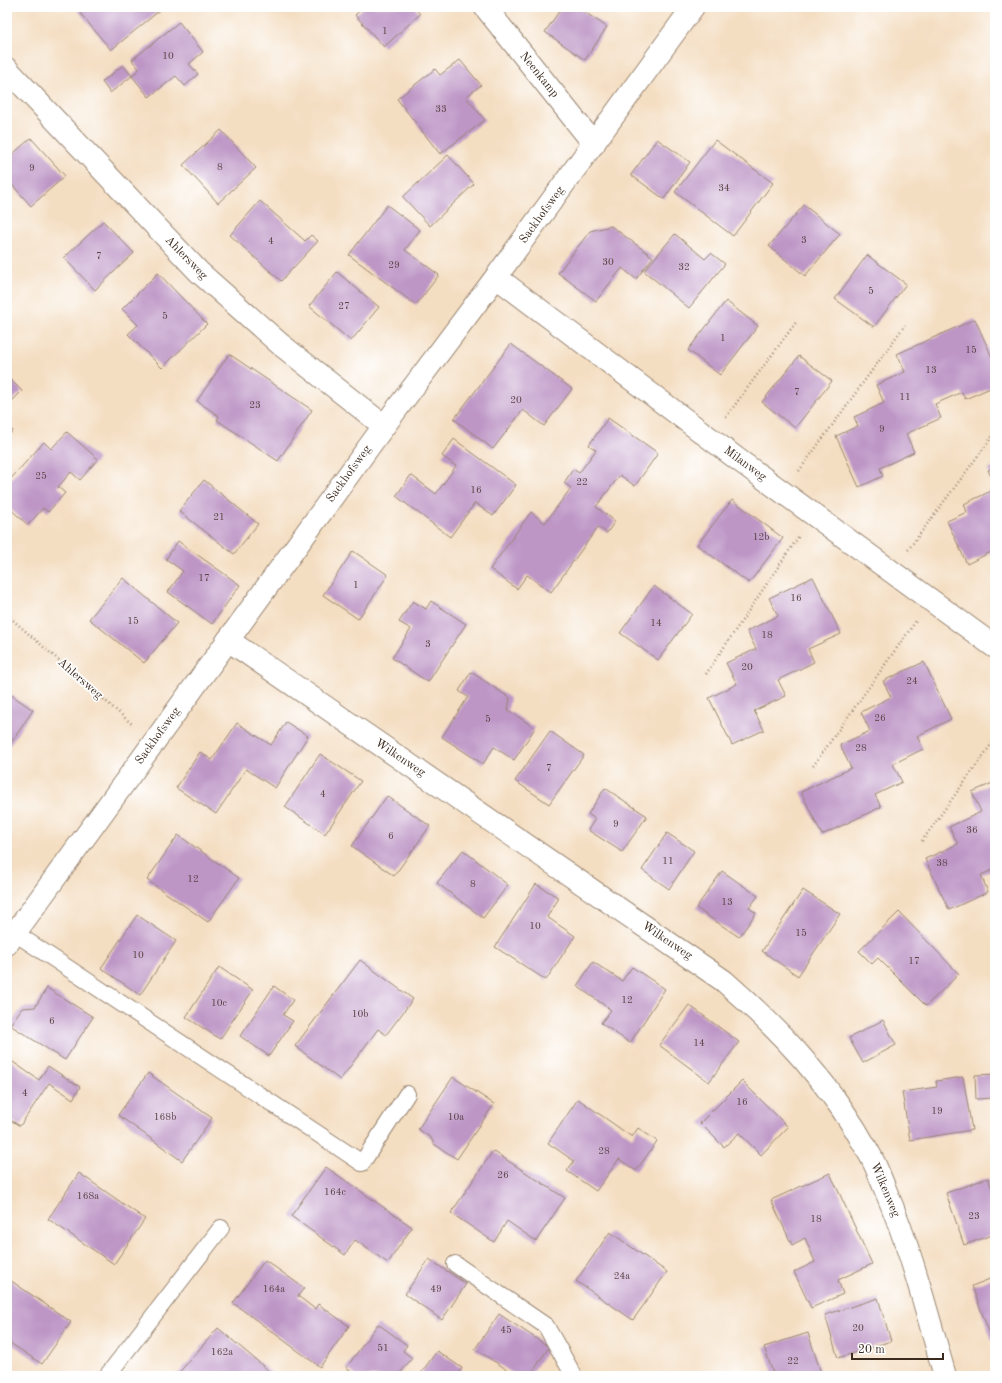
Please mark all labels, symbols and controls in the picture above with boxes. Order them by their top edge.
house number: 1 [382,26,388,36]
street label: Neenkamp [517,50,561,100]
house number: 10 [162,51,174,61]
house number: 33 [435,104,447,114]
house number: 8 [217,162,223,172]
house number: 9 [29,163,35,173]
house number: 34 [718,183,730,193]
street label: Sackhofsweg [517,184,567,246]
street label: Ahlersweg [162,234,210,282]
house number: 3 [801,235,807,245]
house number: 4 [268,236,274,246]
house number: 7 [96,251,102,261]
house number: 30 [602,257,614,267]
house number: 29 [388,260,400,270]
house number: 32 [678,262,690,272]
house number: 5 [868,286,874,296]
house number: 27 [338,301,350,311]
house number: 5 [162,311,168,321]
house number: 1 [720,333,726,343]
house number: 15 [965,345,977,355]
house number: 13 [925,365,937,375]
house number: 7 [794,387,800,397]
house number: 11 [899,392,911,402]
house number: 20 [510,395,522,405]
house number: 23 [249,400,261,410]
house number: 9 [879,424,885,434]
street label: Sackhofsweg [324,443,374,505]
street label: Milanweg [721,445,769,484]
house number: 25 [35,471,47,481]
house number: 22 [576,477,588,487]
house number: 16 [470,485,482,495]
house number: 21 [213,512,225,522]
house number: 12b [753,532,769,542]
house number: 17 [198,573,210,583]
house number: 1 [353,580,359,590]
house number: 16 [790,593,802,603]
house number: 15 [127,616,139,626]
house number: 14 [650,618,662,628]
house number: 18 [761,630,773,640]
house number: 3 [425,639,431,649]
street label: Ahlersweg [55,656,105,702]
house number: 20 [741,662,753,672]
house number: 24 [906,676,918,686]
street label: Sackhofsweg [133,705,183,767]
house number: 26 [874,713,886,723]
house number: 5 [485,714,491,724]
street label: Wilkenweg [373,737,428,779]
house number: 28 [855,743,867,753]
house number: 7 [546,763,552,773]
house number: 4 [320,789,326,799]
house number: 9 [613,819,619,829]
house number: 36 [966,825,978,835]
house number: 6 [388,831,394,841]
house number: 11 [662,856,674,866]
house number: 38 [936,858,948,868]
house number: 12 [187,874,199,884]
house number: 8 [470,879,476,889]
house number: 13 [721,897,733,907]
street label: Wilkenweg [640,920,695,962]
house number: 10 [529,921,541,931]
house number: 15 [795,928,807,938]
house number: 10 [132,950,144,960]
house number: 17 [908,956,920,966]
house number: 12 [621,995,633,1005]
house number: 10c [211,998,228,1008]
house number: 10b [352,1009,368,1019]
house number: 6 [49,1016,55,1026]
house number: 14 [693,1038,705,1048]
house number: 4 [22,1088,28,1098]
house number: 16 [736,1097,748,1107]
house number: 19 [931,1106,943,1116]
house number: 168b [154,1112,176,1122]
house number: 10a [448,1112,464,1122]
house number: 28 [598,1146,610,1156]
street label: Wilkenweg [868,1161,902,1219]
house number: 26 [497,1170,509,1180]
house number: 164c [324,1187,347,1197]
house number: 168a [77,1191,99,1201]
house number: 23 [968,1211,980,1221]
house number: 18 [810,1214,822,1224]
house number: 24a [614,1271,630,1281]
house number: 164a [263,1284,285,1294]
house number: 49 [430,1284,442,1294]
house number: 20 [852,1323,864,1333]
house number: 45 [500,1325,512,1335]
scale bar [852,1335,943,1361]
house number: 51 [377,1343,389,1353]
text: 20 m [858,1344,885,1356]
house number: 162a [211,1347,233,1357]
house number: 22 [787,1356,799,1366]

